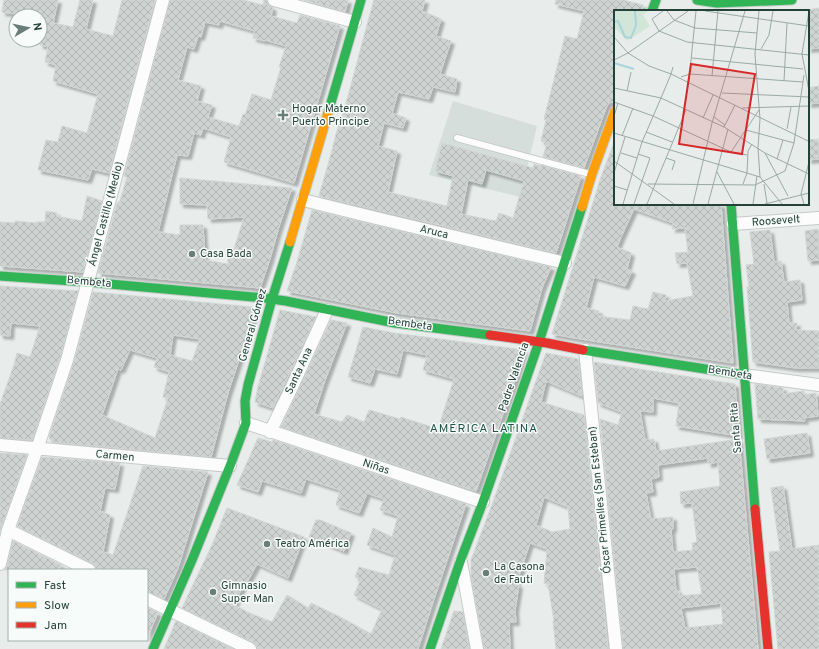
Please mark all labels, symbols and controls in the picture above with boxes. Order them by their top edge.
north arrow [8,8,48,48]
inset map [614,10,809,205]
text: N [29,22,44,32]
place label: Hogar Materno Puerto Principe [292,102,369,129]
marker: Hogar Materno Puerto Principe [277,109,289,121]
street label: Ángel Castillo (Medio) [84,160,127,268]
street label: Roosevelt [751,212,801,230]
street label: Aruca [418,222,450,242]
place label: Casa Bada [200,247,252,261]
marker: Casa Bada [187,249,197,259]
street label: Bembeta [66,273,112,291]
street label: General Gómez [236,287,270,363]
street label: Bembeta [387,314,433,334]
street label: Padre Valencia [496,340,532,414]
street label: Santa Ana [282,345,316,397]
street label: Bembeta [707,363,753,383]
street label: Santa Rita [727,402,745,454]
district label: AMÉRICA LATINA [430,421,538,437]
street label: Óscar Primelles (San Esteban) [584,426,615,574]
street label: Carmen [95,447,135,465]
street label: Niñas [361,456,391,478]
place label: Teatro América [275,537,349,551]
marker: Teatro América [262,539,272,549]
place label: La Casona de Fauti [494,560,545,587]
marker: La Casona de Fauti [481,568,491,578]
legend [8,569,148,641]
text: Fast [44,578,66,594]
place label: Gimnasio Super Man [221,579,274,606]
marker: Gimnasio Super Man [208,587,218,597]
text: Slow [44,598,70,614]
text: Jam [44,618,67,634]

